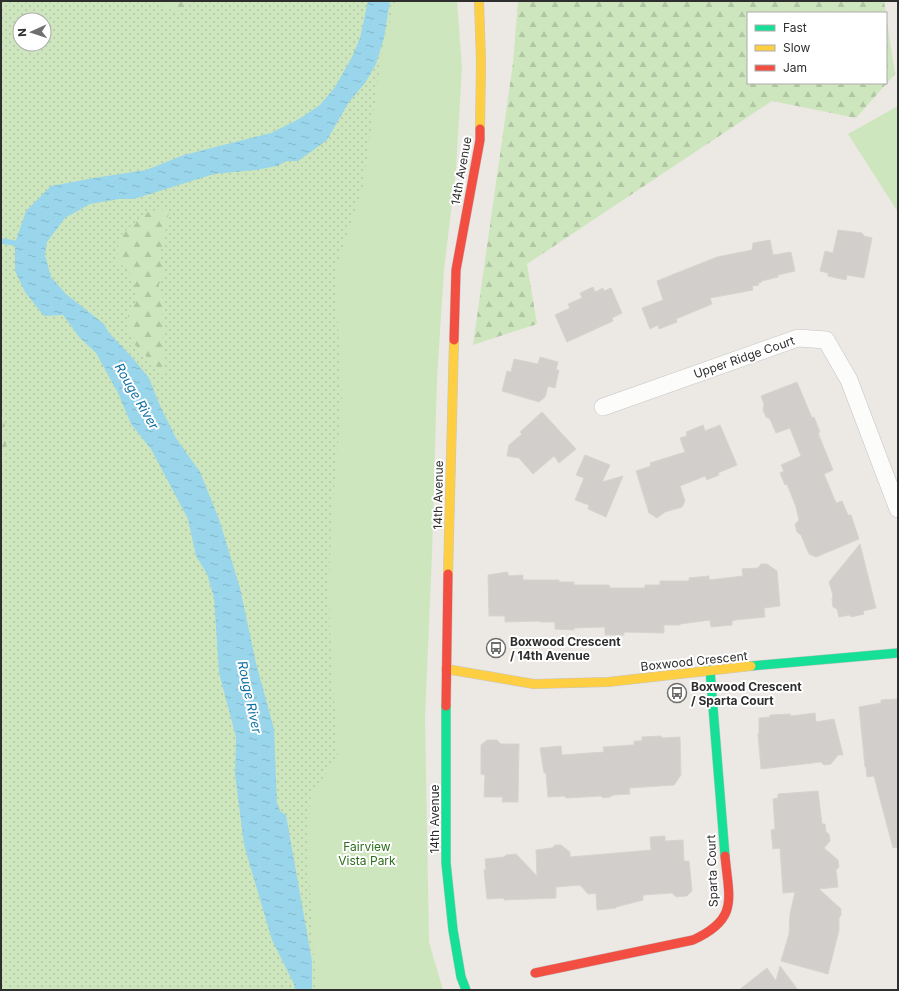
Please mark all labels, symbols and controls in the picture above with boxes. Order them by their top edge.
north arrow [12,12,52,52]
legend [747,12,887,84]
text: Fast [783,20,807,35]
text: N [15,28,29,37]
text: Slow [783,40,811,55]
text: Jam [783,60,807,75]
street label: 14th Avenue [448,136,474,206]
street label: Upper Ridge Court [691,333,797,381]
water label: Rouge River [112,360,163,433]
street label: 14th Avenue [430,460,446,530]
place label: Boxwood Crescent / 14th Avenue [510,634,621,663]
bus stop icon: Boxwood Crescent / 14th Avenue [485,637,507,659]
street label: Boxwood Crescent [640,648,748,674]
water label: Rouge River [235,659,266,736]
place label: Boxwood Crescent / Sparta Court [691,679,802,708]
bus stop icon: Boxwood Crescent / Sparta Court [666,682,688,704]
street label: 14th Avenue [427,784,442,854]
street label: Sparta Court [703,834,721,907]
park label: Fairview Vista Park [338,839,396,868]

